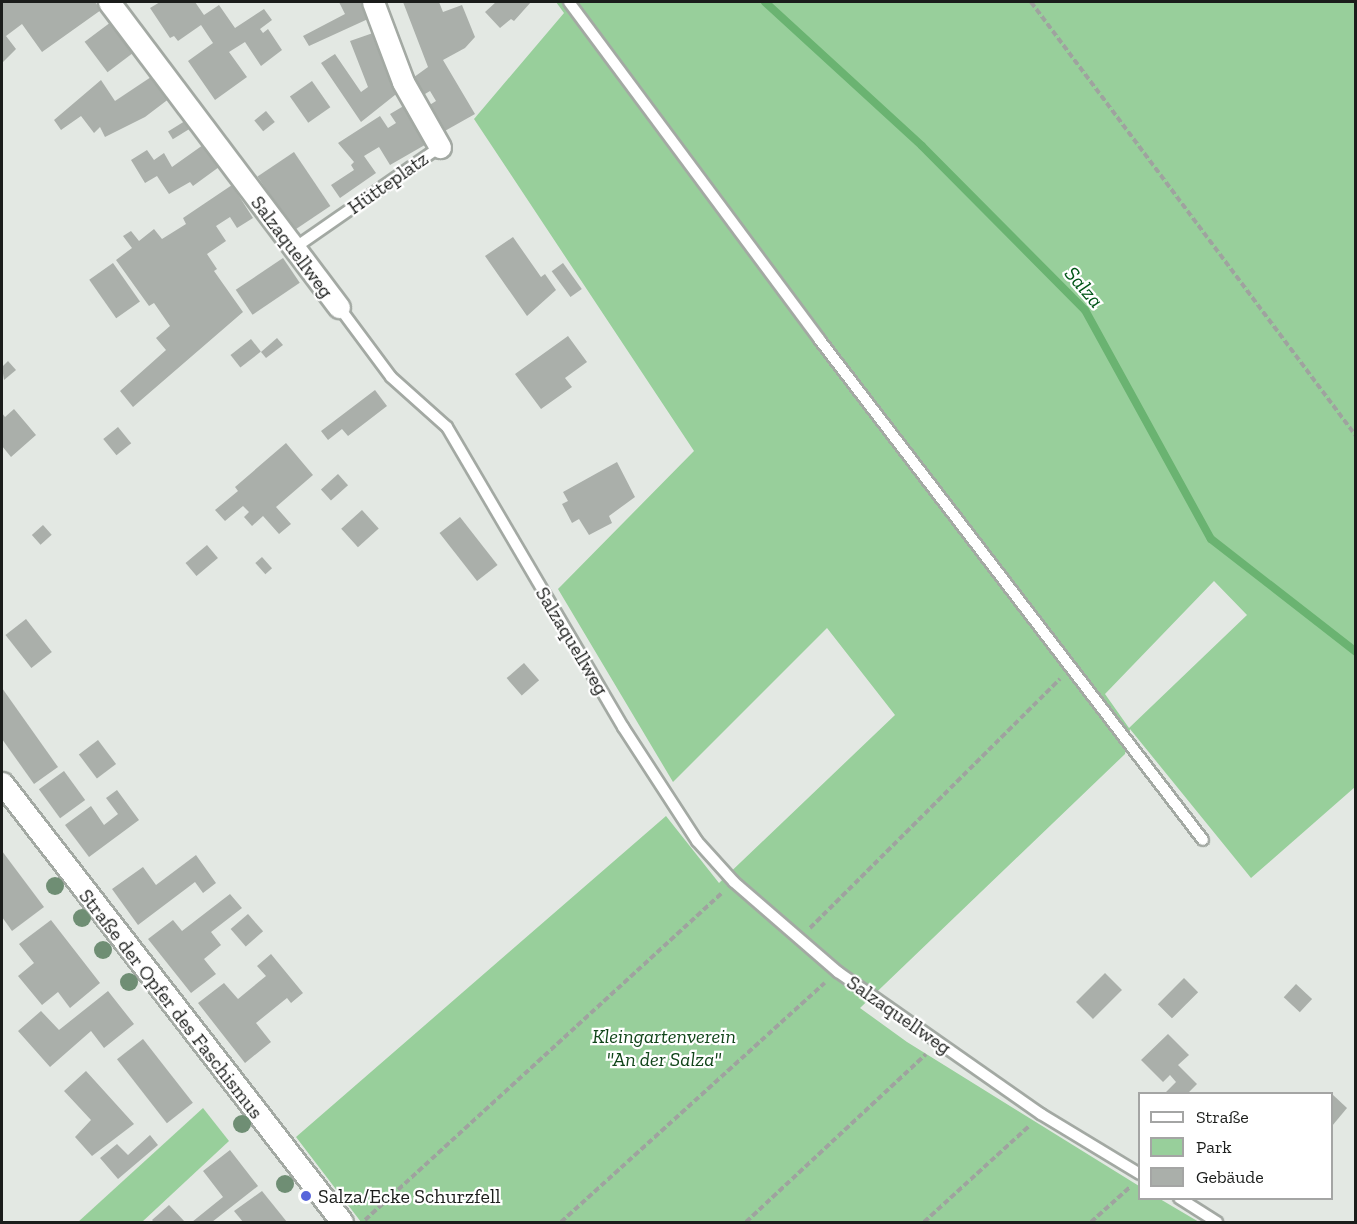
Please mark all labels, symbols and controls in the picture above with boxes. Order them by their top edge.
street label: Hütteplatz [343,147,433,219]
street label: Salzaquellweg [246,191,338,303]
water label: Salza [1059,261,1109,313]
street label: Salzaquellweg [530,583,614,699]
street label: Straße der Opfer des Faschismus [74,884,268,1124]
street label: Salzaquellweg [842,970,956,1060]
park label: Kleingartenverein "An der Salza" [592,1025,736,1072]
legend [1138,1092,1333,1200]
text: Straße [1196,1106,1249,1128]
text: Park [1196,1136,1232,1158]
text: Gebäude [1196,1166,1264,1188]
place label: Salza/Ecke Schurzfell [318,1184,501,1208]
marker: Salza/Ecke Schurzfell [299,1189,313,1203]

